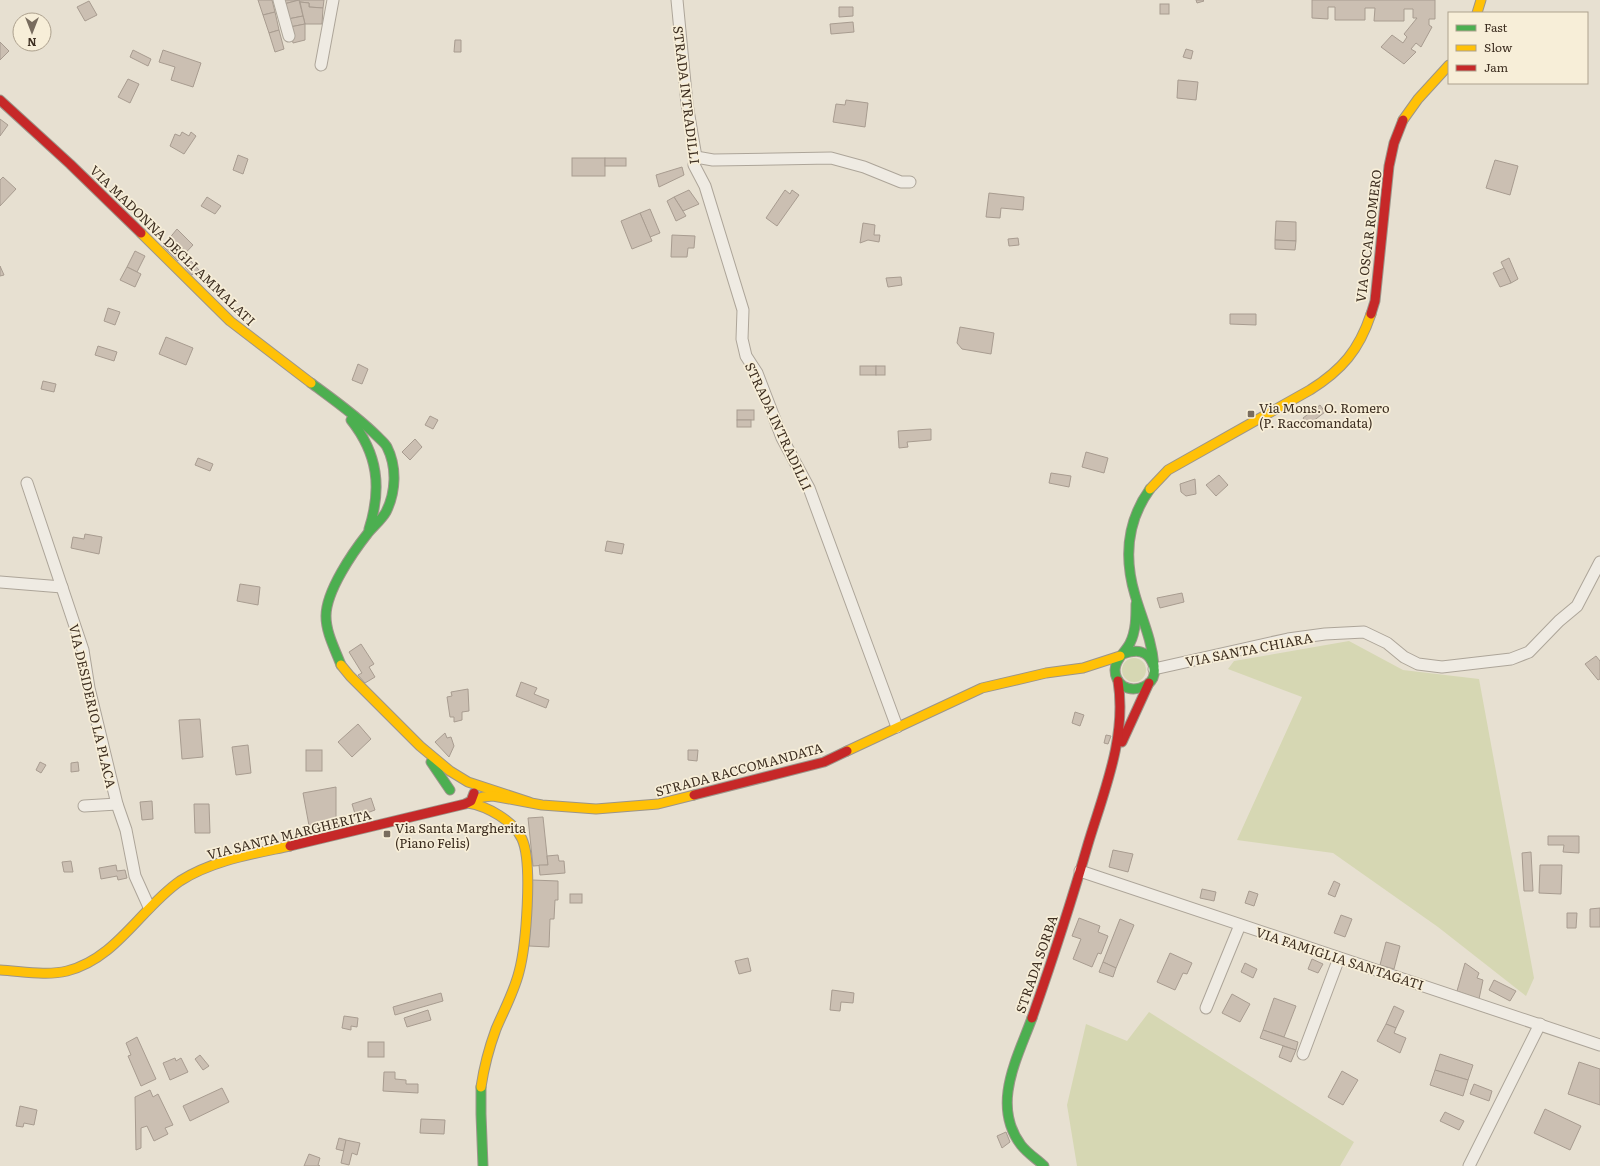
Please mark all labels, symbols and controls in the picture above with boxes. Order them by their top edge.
north arrow [12,12,52,52]
legend [1448,12,1588,84]
text: Fast [1484,18,1508,36]
street label: STRADA INTRADILLI [669,25,705,165]
text: N [27,35,37,51]
text: Slow [1484,38,1513,56]
text: Jam [1484,58,1509,76]
street label: VIA MADONNA DEGLI AMMALATI [86,161,260,329]
street label: VIA OSCAR ROMERO [1350,168,1386,304]
street label: STRADA INTRADILLI [741,359,817,493]
place label: Via Mons. O. Romero (P. Raccomandata) [1259,398,1390,432]
marker: Via Mons. O. Romero (P. Raccomandata) [1246,409,1256,419]
street label: VIA DESIDERIO LA PLACA [65,622,121,790]
street label: VIA SANTA CHIARA [1184,627,1315,671]
street label: STRADA RACCOMANDATA [653,737,825,801]
street label: VIA SANTA MARGHERITA [205,804,374,864]
place label: Via Santa Margherita (Piano Felis) [395,818,526,852]
marker: Via Santa Margherita (Piano Felis) [382,829,392,839]
street label: STRADA SORBA [1010,912,1062,1016]
street label: VIA FAMIGLIA SANTAGATI [1253,922,1427,994]

